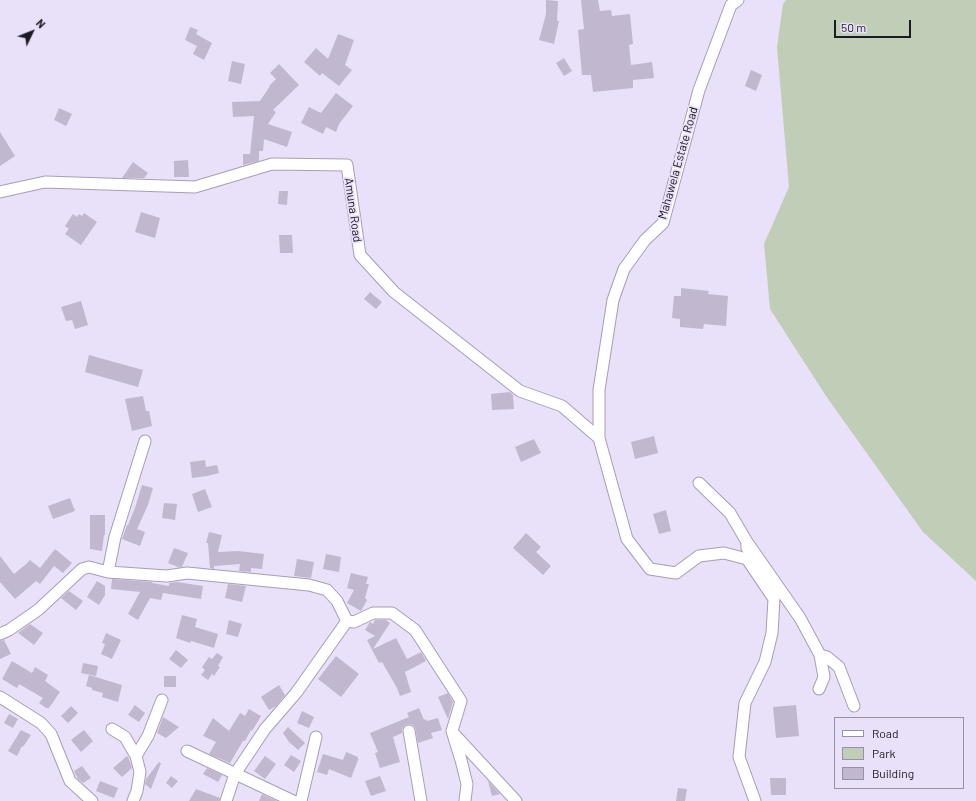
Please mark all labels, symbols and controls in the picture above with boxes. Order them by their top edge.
north arrow [12,12,52,52]
scale bar [836,12,913,38]
text: N [34,16,48,31]
text: 50 m [841,20,866,34]
street label: Mahawela Estate Road [655,105,701,221]
street label: Amuna Road [341,177,365,243]
legend [834,717,964,789]
text: Road [872,726,899,740]
text: Park [872,746,896,760]
text: Building [872,766,914,780]

